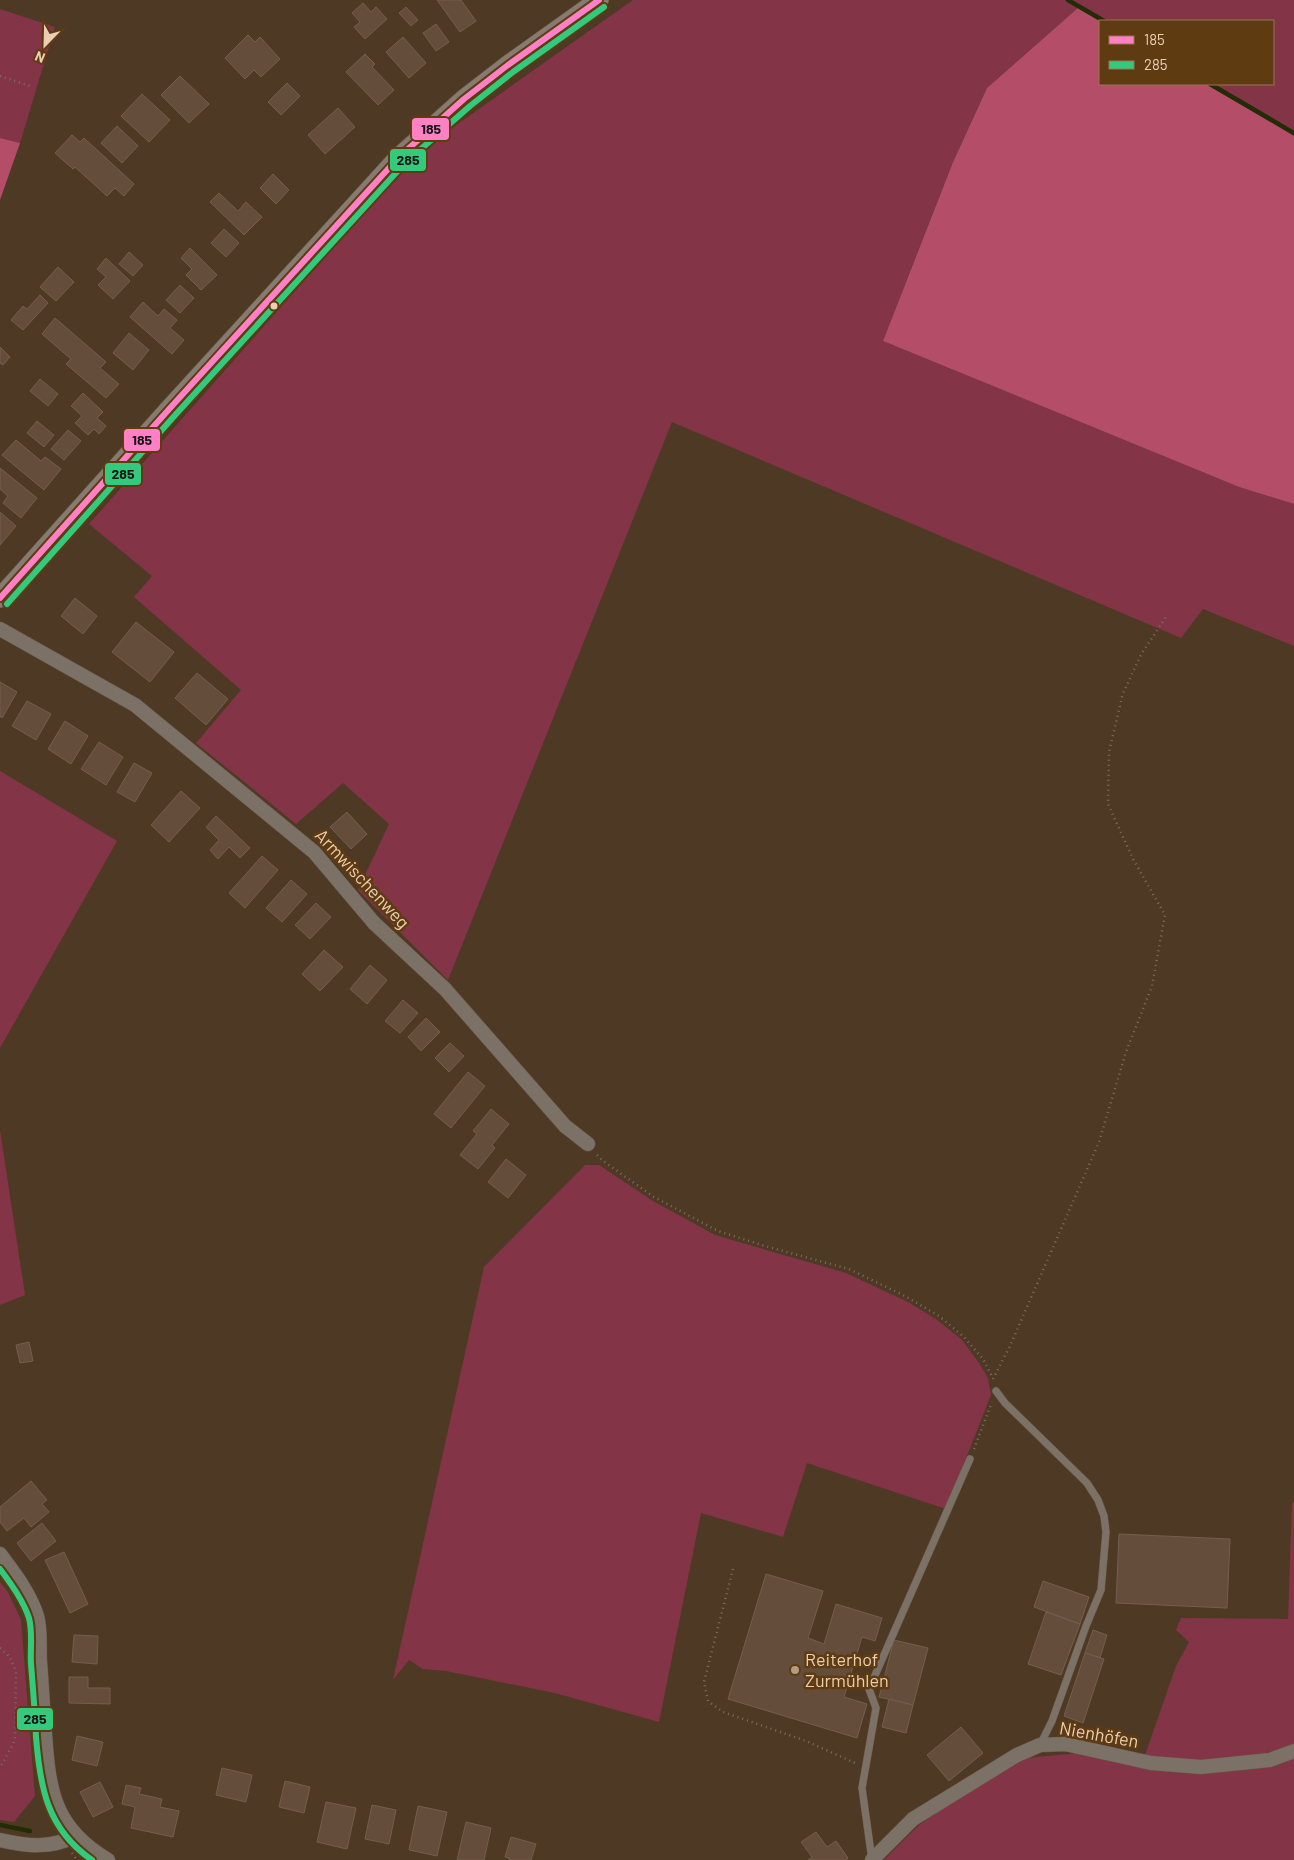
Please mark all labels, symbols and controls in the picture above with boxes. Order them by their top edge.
north arrow [20,20,70,70]
legend [1099,20,1274,85]
text: 185 [1144,30,1165,48]
text: N [32,48,47,67]
text: 285 [1144,55,1168,73]
line badge: 185 [411,117,450,141]
text: 185 [421,120,441,137]
line badge: 285 [389,148,427,172]
text: 285 [397,151,420,168]
unlabelled marker [269,301,279,311]
line badge: 185 [123,428,161,452]
text: 185 [132,431,152,448]
line badge: 285 [104,462,142,486]
text: 285 [112,465,135,482]
street label: Armwischenweg [311,824,415,933]
place label: Reiterhof Zurmühlen [805,1648,889,1691]
marker: Reiterhof Zurmühlen [789,1664,801,1676]
line badge: 285 [16,1707,54,1731]
text: 285 [24,1710,47,1727]
street label: Nienhöfen [1058,1716,1140,1752]

